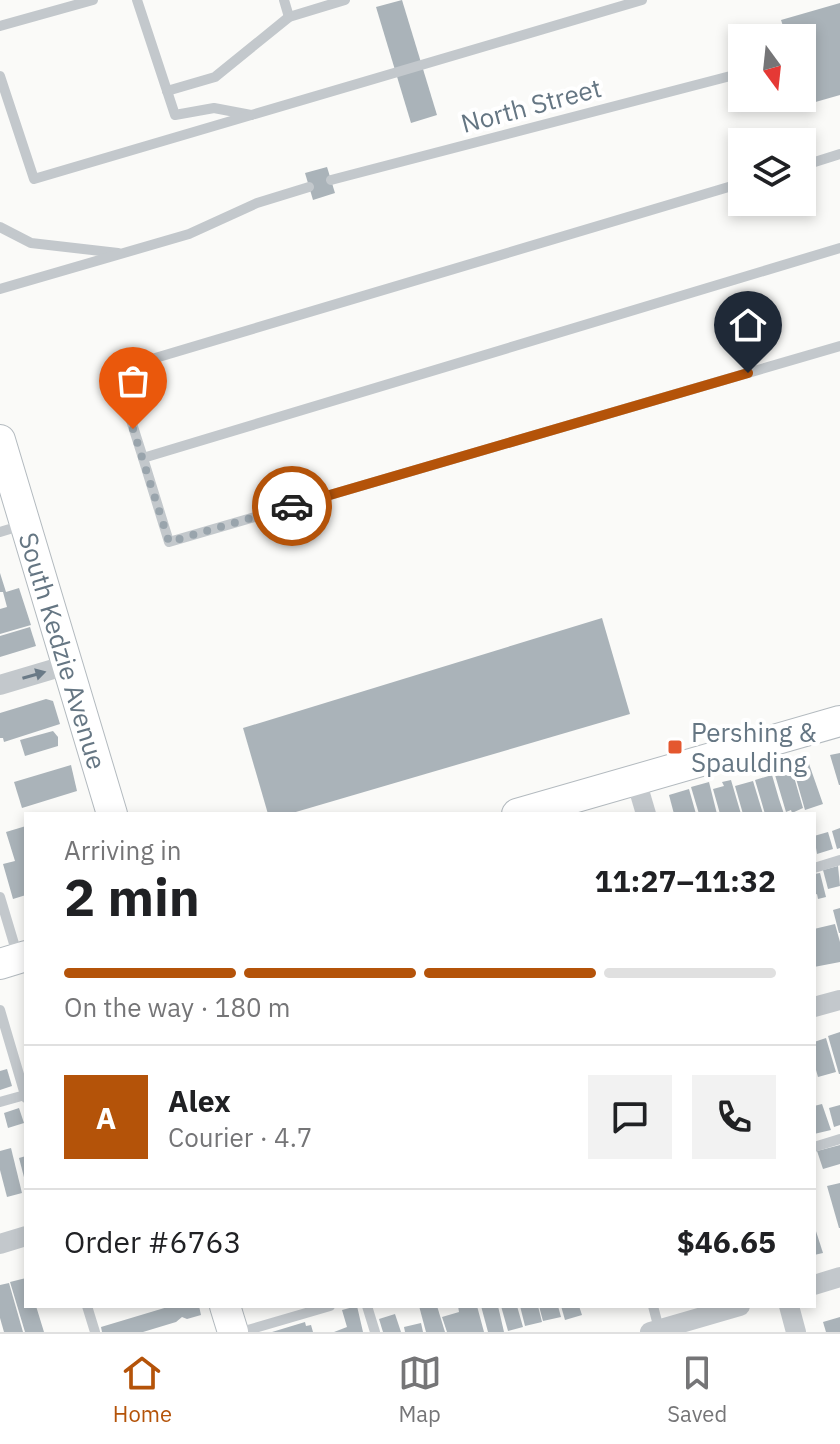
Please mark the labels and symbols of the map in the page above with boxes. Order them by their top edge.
north arrow [728,24,816,112]
street label: North Street [457,70,605,140]
pin [714,291,782,373]
pin [99,347,167,429]
courier [252,466,332,546]
street label: South Kedzie Avenue [12,528,115,773]
one-way arrow [22,668,46,681]
place label: Pershing & Spaulding [691,715,817,779]
marker: Pershing & Spaulding [666,738,684,756]

